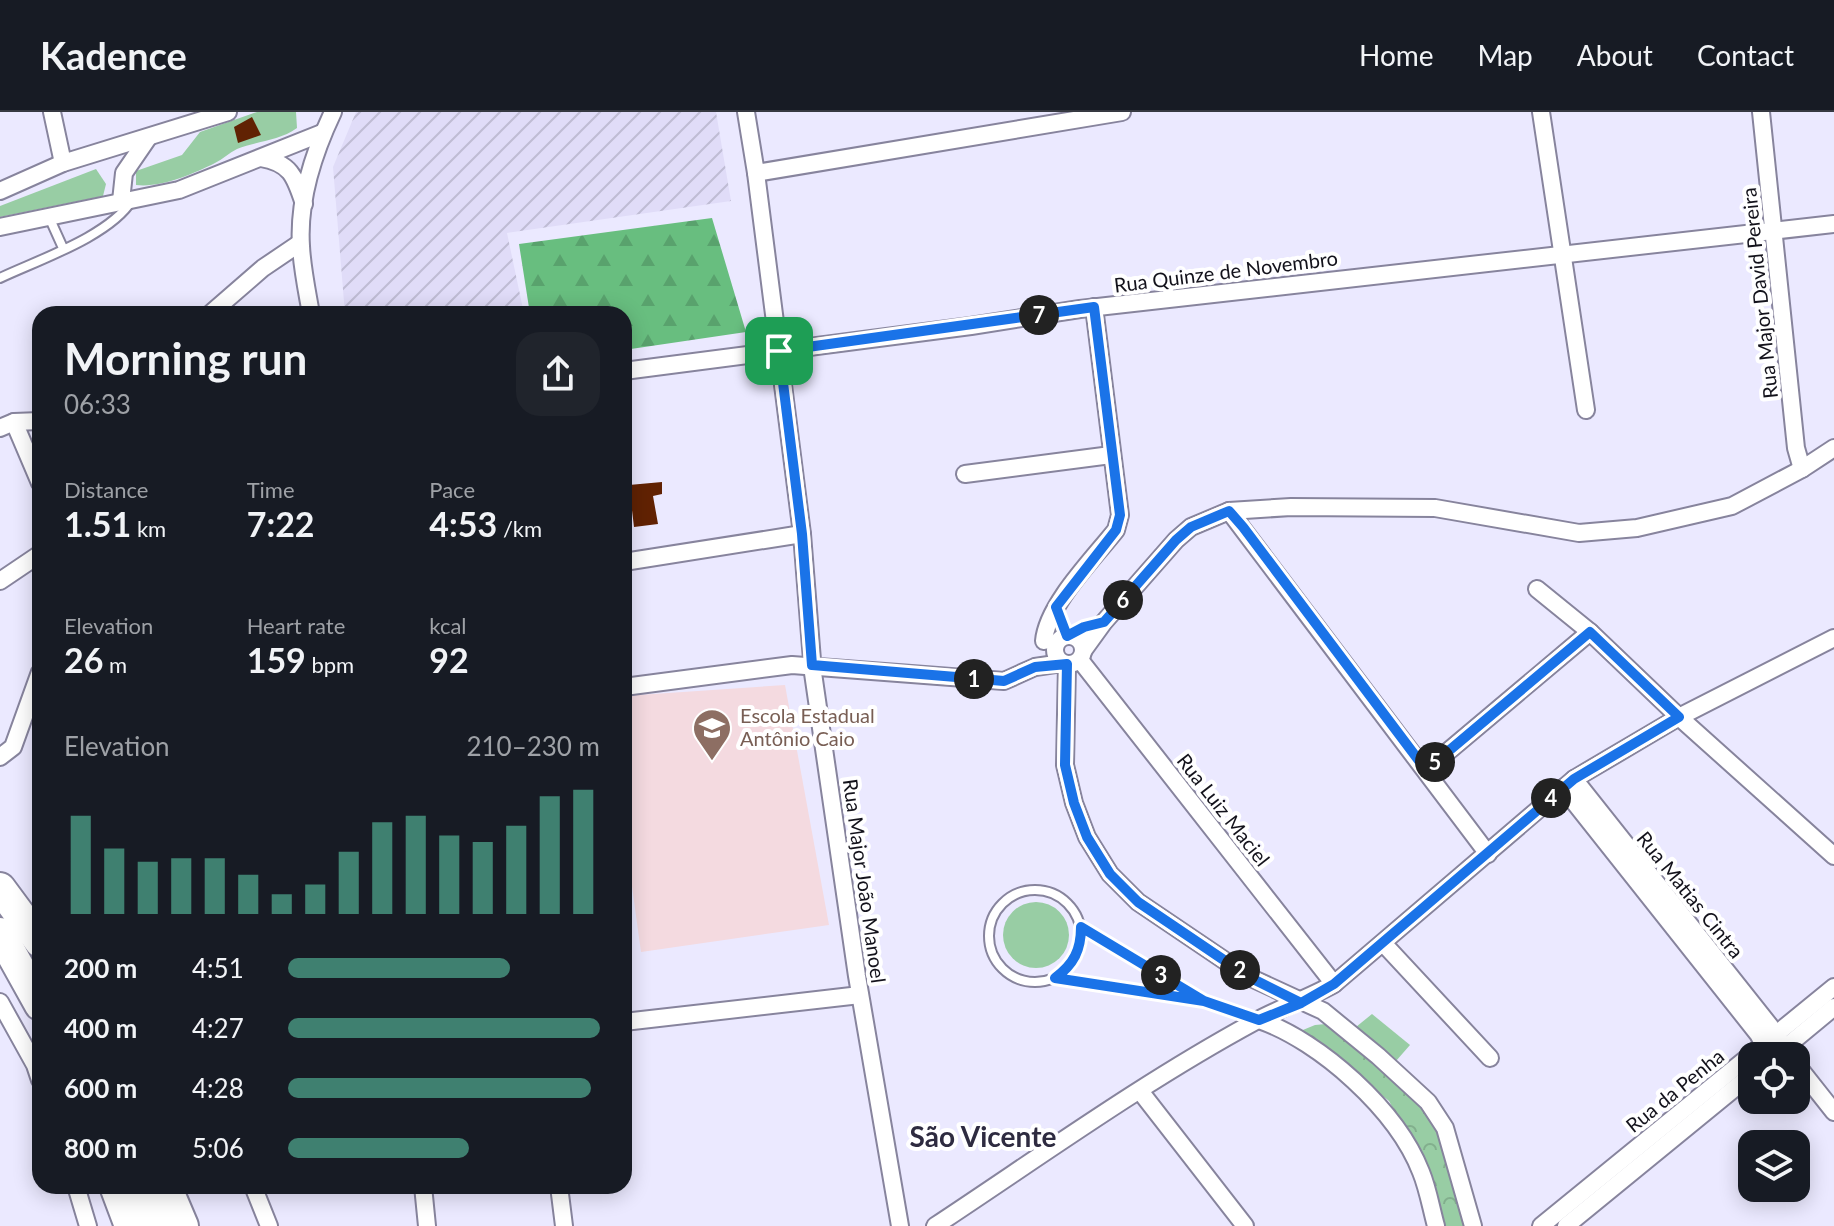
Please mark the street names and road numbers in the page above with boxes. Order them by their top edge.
street label: Rua Major David Pereira [1736,186,1782,400]
street label: Rua Quinze de Novembro [1113,245,1339,297]
street label: Rua Luiz Maciel [1172,748,1275,870]
street label: Rua Major João Manoel [839,777,891,984]
street label: Rua Matias Cintra [1632,826,1749,962]
street label: Rua da Penha [1621,1043,1728,1137]

